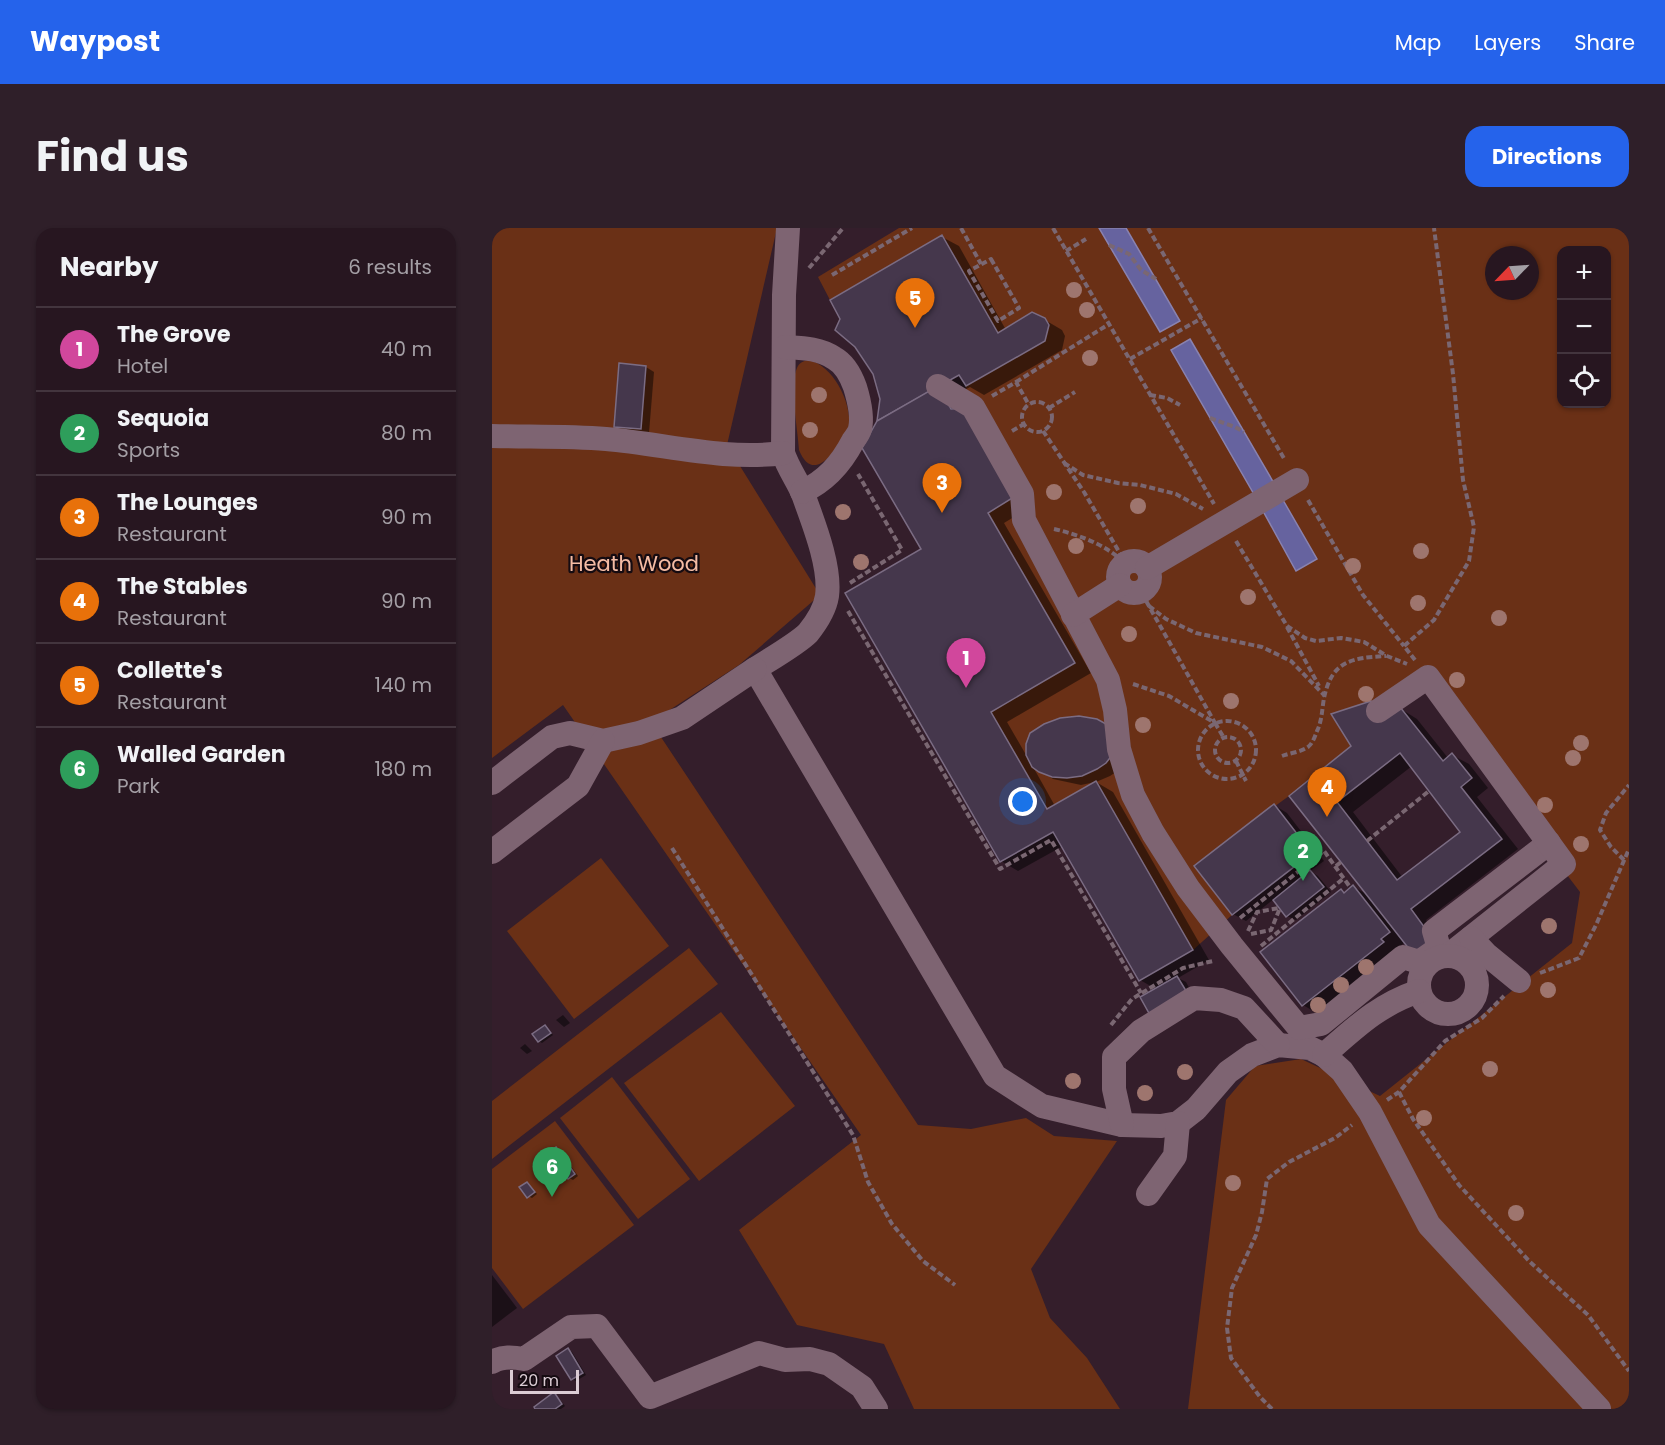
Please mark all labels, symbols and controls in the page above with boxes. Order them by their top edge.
text: Waypost [30,22,160,61]
text: Map [1395,28,1441,57]
text: Layers [1474,28,1541,57]
text: Share [1574,28,1635,57]
button: Directions [1465,126,1629,187]
text: Find us [36,127,189,186]
north arrow [1485,246,1539,300]
map controls [1557,246,1611,408]
button: + [1557,246,1611,300]
text: Nearby [60,249,158,285]
text: 6 results [348,253,432,281]
pin: 5 [896,279,934,328]
button: − [1557,300,1611,354]
text: The Grove [117,319,231,350]
text: 1 [76,335,83,363]
text: 40 m [381,335,432,363]
text: Hotel [117,352,168,380]
button: locate [1557,354,1611,408]
text: Sequoia [117,403,209,434]
text: 2 [74,419,85,447]
text: 80 m [381,419,432,447]
text: Sports [117,436,180,464]
pin: 3 [922,464,962,513]
text: The Lounges [117,487,258,518]
text: 3 [73,503,86,531]
text: 90 m [381,503,432,531]
text: Restaurant [117,520,227,548]
park label: Heath Wood [569,549,699,578]
text: The Stables [117,571,248,602]
text: 4 [73,587,86,615]
text: 90 m [381,587,432,615]
text: Restaurant [117,604,227,632]
pin: 1 [946,638,986,688]
text: Collette's [117,655,223,686]
text: 5 [73,671,86,699]
text: 140 m [375,671,432,699]
text: Restaurant [117,688,227,716]
text: Walled Garden [117,739,286,770]
text: 6 [73,755,86,783]
text: 180 m [374,755,432,783]
pin: 4 [1308,768,1346,817]
text: Park [117,772,160,800]
your location [1008,787,1037,816]
pin: 2 [1284,832,1322,881]
pin: 6 [532,1148,572,1197]
scale bar [510,1367,579,1394]
text: 20 m [519,1369,559,1392]

